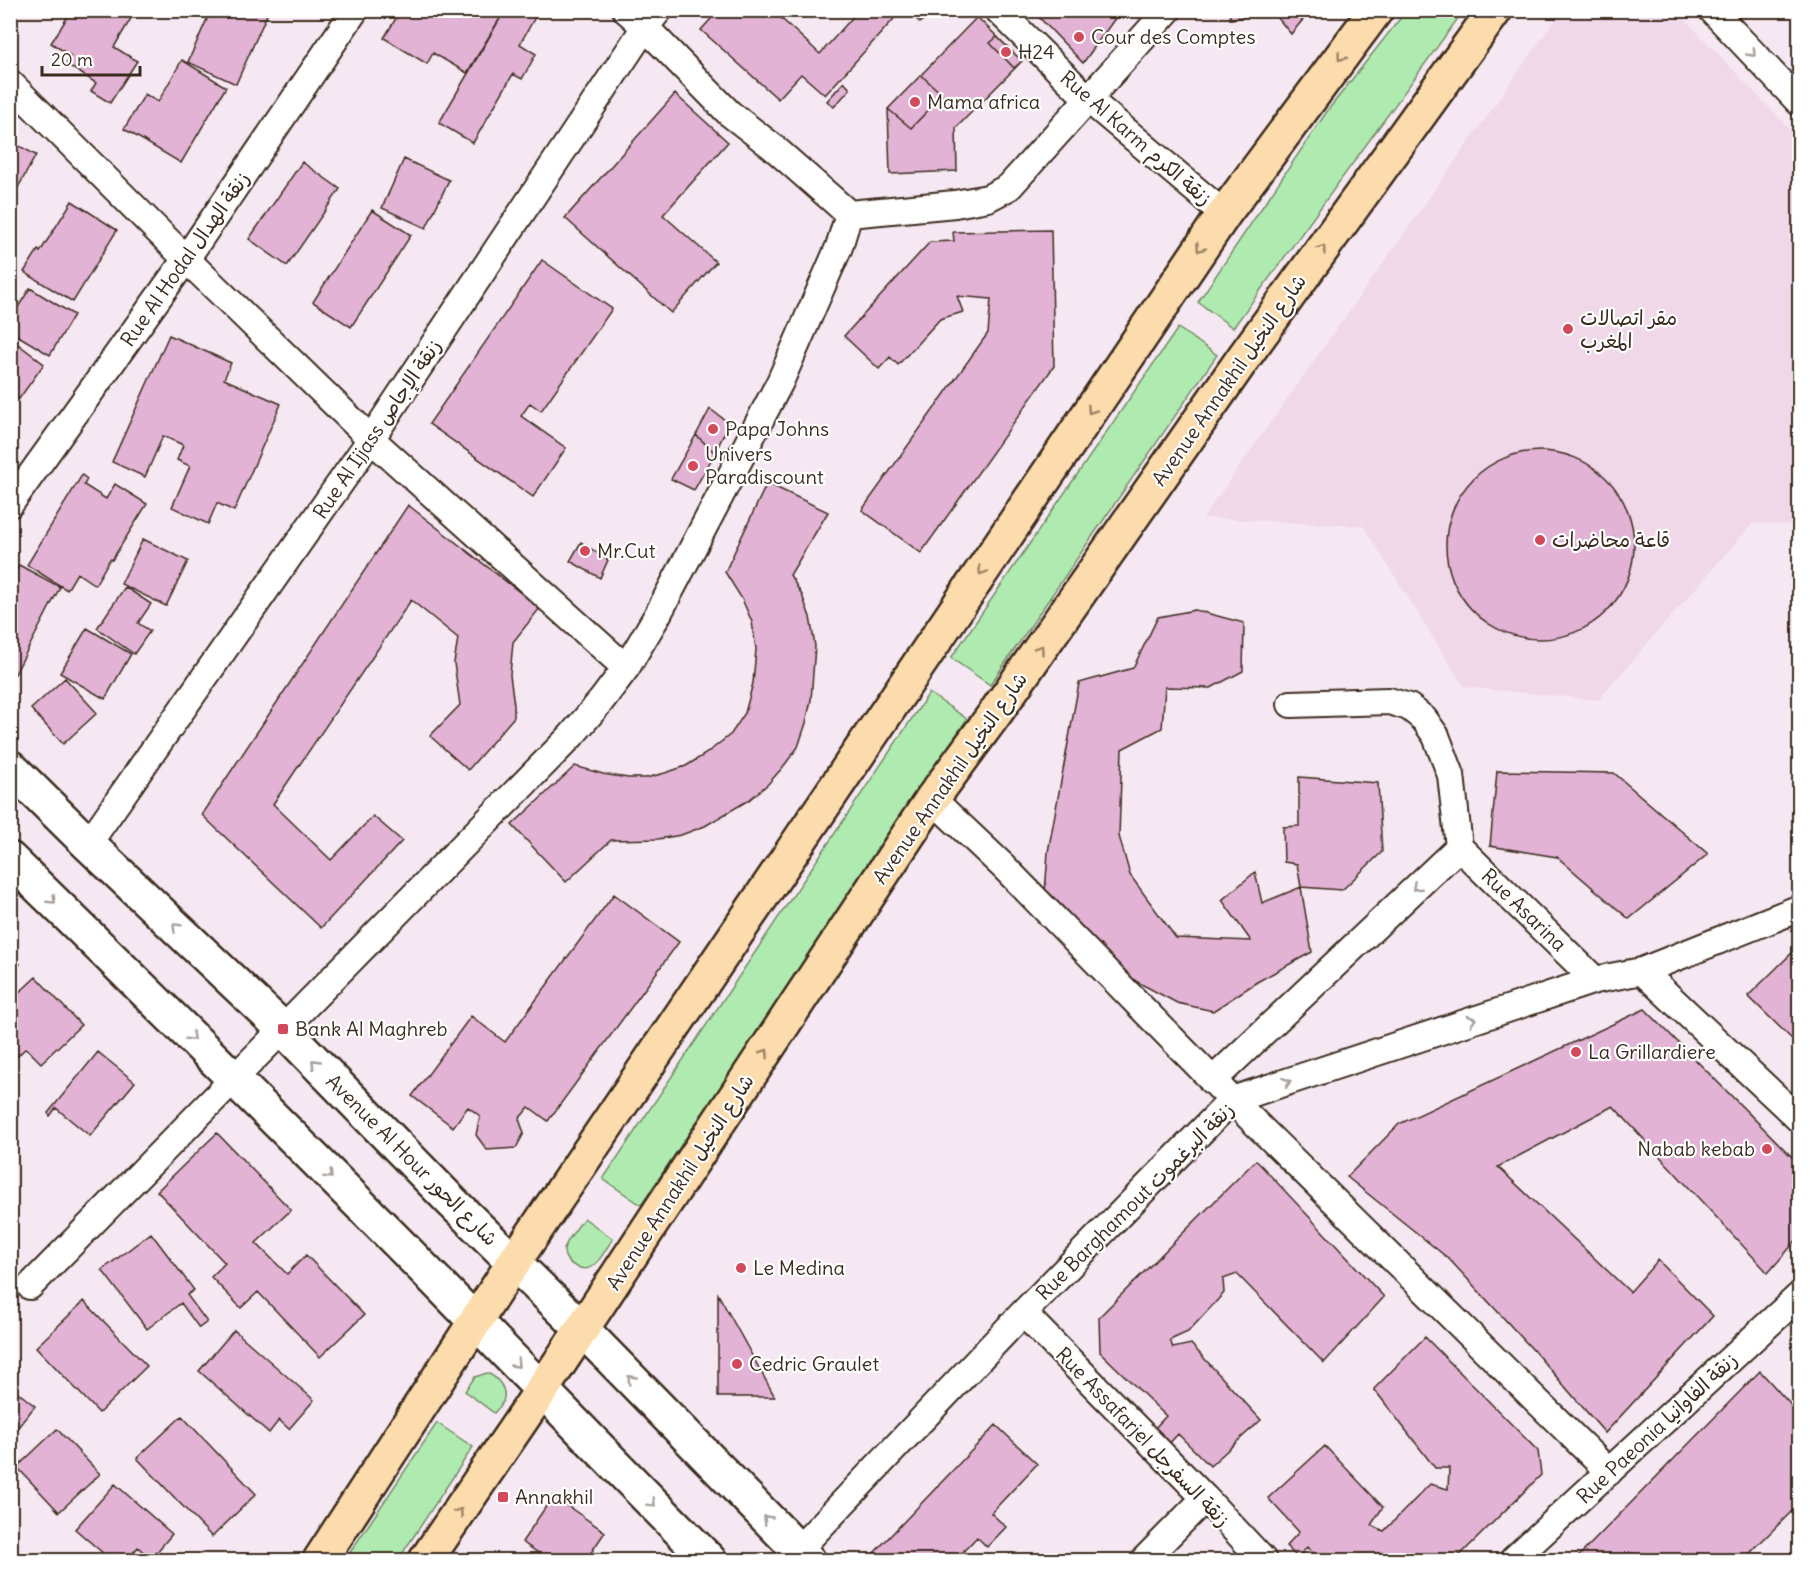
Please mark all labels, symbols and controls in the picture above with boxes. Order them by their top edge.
place label: Cour des Comptes [1091,24,1256,49]
marker: Cour des Comptes [1072,30,1086,44]
scale bar [42,39,140,77]
place label: H24 [1018,39,1055,64]
marker: H24 [999,45,1013,59]
one-way arrow [1745,46,1756,56]
text: 20 m [51,48,93,71]
one-way arrow [1337,51,1348,62]
street label: Rue Al Karm زنقة الكرم [1053,65,1217,213]
place label: Mama africa [927,89,1040,114]
marker: Mama africa [908,95,922,109]
street label: Rue Al Hodal زنقة الهدال [115,166,254,351]
one-way arrow [1196,242,1208,252]
one-way arrow [1315,245,1326,256]
street label: Avenue Annakhil شارع النخيل [1146,269,1313,491]
place label: مقر اتصالات المغرب [1580,305,1677,353]
marker: مقر اتصالات المغرب [1561,322,1575,336]
street label: Rue Al Ijjass زنقة الإجاص [307,334,447,524]
one-way arrow [1087,403,1098,414]
place label: Papa Johns [725,416,829,441]
marker: Papa Johns [706,422,720,436]
place label: Univers Paradiscount [705,441,824,489]
marker: Univers Paradiscount [686,459,700,473]
place label: قاعة محاضرات [1552,527,1670,552]
marker: قاعة محاضرات [1533,533,1547,547]
place label: Mr.Cut [597,538,656,563]
marker: Mr.Cut [578,544,592,558]
one-way arrow [978,565,989,576]
one-way arrow [1033,644,1044,655]
street label: Avenue Annakhil شارع النخيل [867,667,1034,889]
street label: Rue Asarina [1477,863,1572,956]
one-way arrow [1413,880,1423,891]
one-way arrow [46,893,56,904]
one-way arrow [172,923,182,934]
one-way arrow [1466,1015,1477,1028]
place label: Bank Al Maghreb [295,1016,448,1041]
marker: Bank Al Maghreb [276,1022,290,1036]
one-way arrow [184,1029,195,1040]
place label: La Grillardiere [1588,1039,1716,1064]
marker: La Grillardiere [1569,1045,1583,1059]
one-way arrow [758,1049,769,1060]
one-way arrow [312,1059,323,1070]
street label: Avenue Al Hour شارع الحور [320,1069,503,1252]
street label: Avenue Annakhil شارع النخيل [600,1069,760,1295]
one-way arrow [1281,1076,1292,1089]
street label: Rue Barghamout زنقة البرغموت [1030,1096,1240,1306]
place label: Nabab kebab [1637,1136,1755,1161]
marker: Nabab kebab [1760,1142,1774,1156]
one-way arrow [322,1168,333,1178]
place label: Le Medina [753,1255,845,1280]
marker: Le Medina [734,1261,748,1275]
street label: Rue Assafarjel زنقة السفرجل [1051,1342,1236,1532]
street label: Rue Paeonia زنقة الفاوانيا [1571,1347,1742,1509]
place label: Cedric Graulet [749,1351,879,1376]
one-way arrow [508,1356,519,1367]
marker: Cedric Graulet [730,1357,744,1371]
one-way arrow [627,1376,638,1386]
place label: Annakhil [515,1484,593,1509]
marker: Annakhil [496,1490,510,1504]
one-way arrow [644,1496,655,1507]
one-way arrow [452,1508,463,1519]
one-way arrow [763,1515,774,1525]

